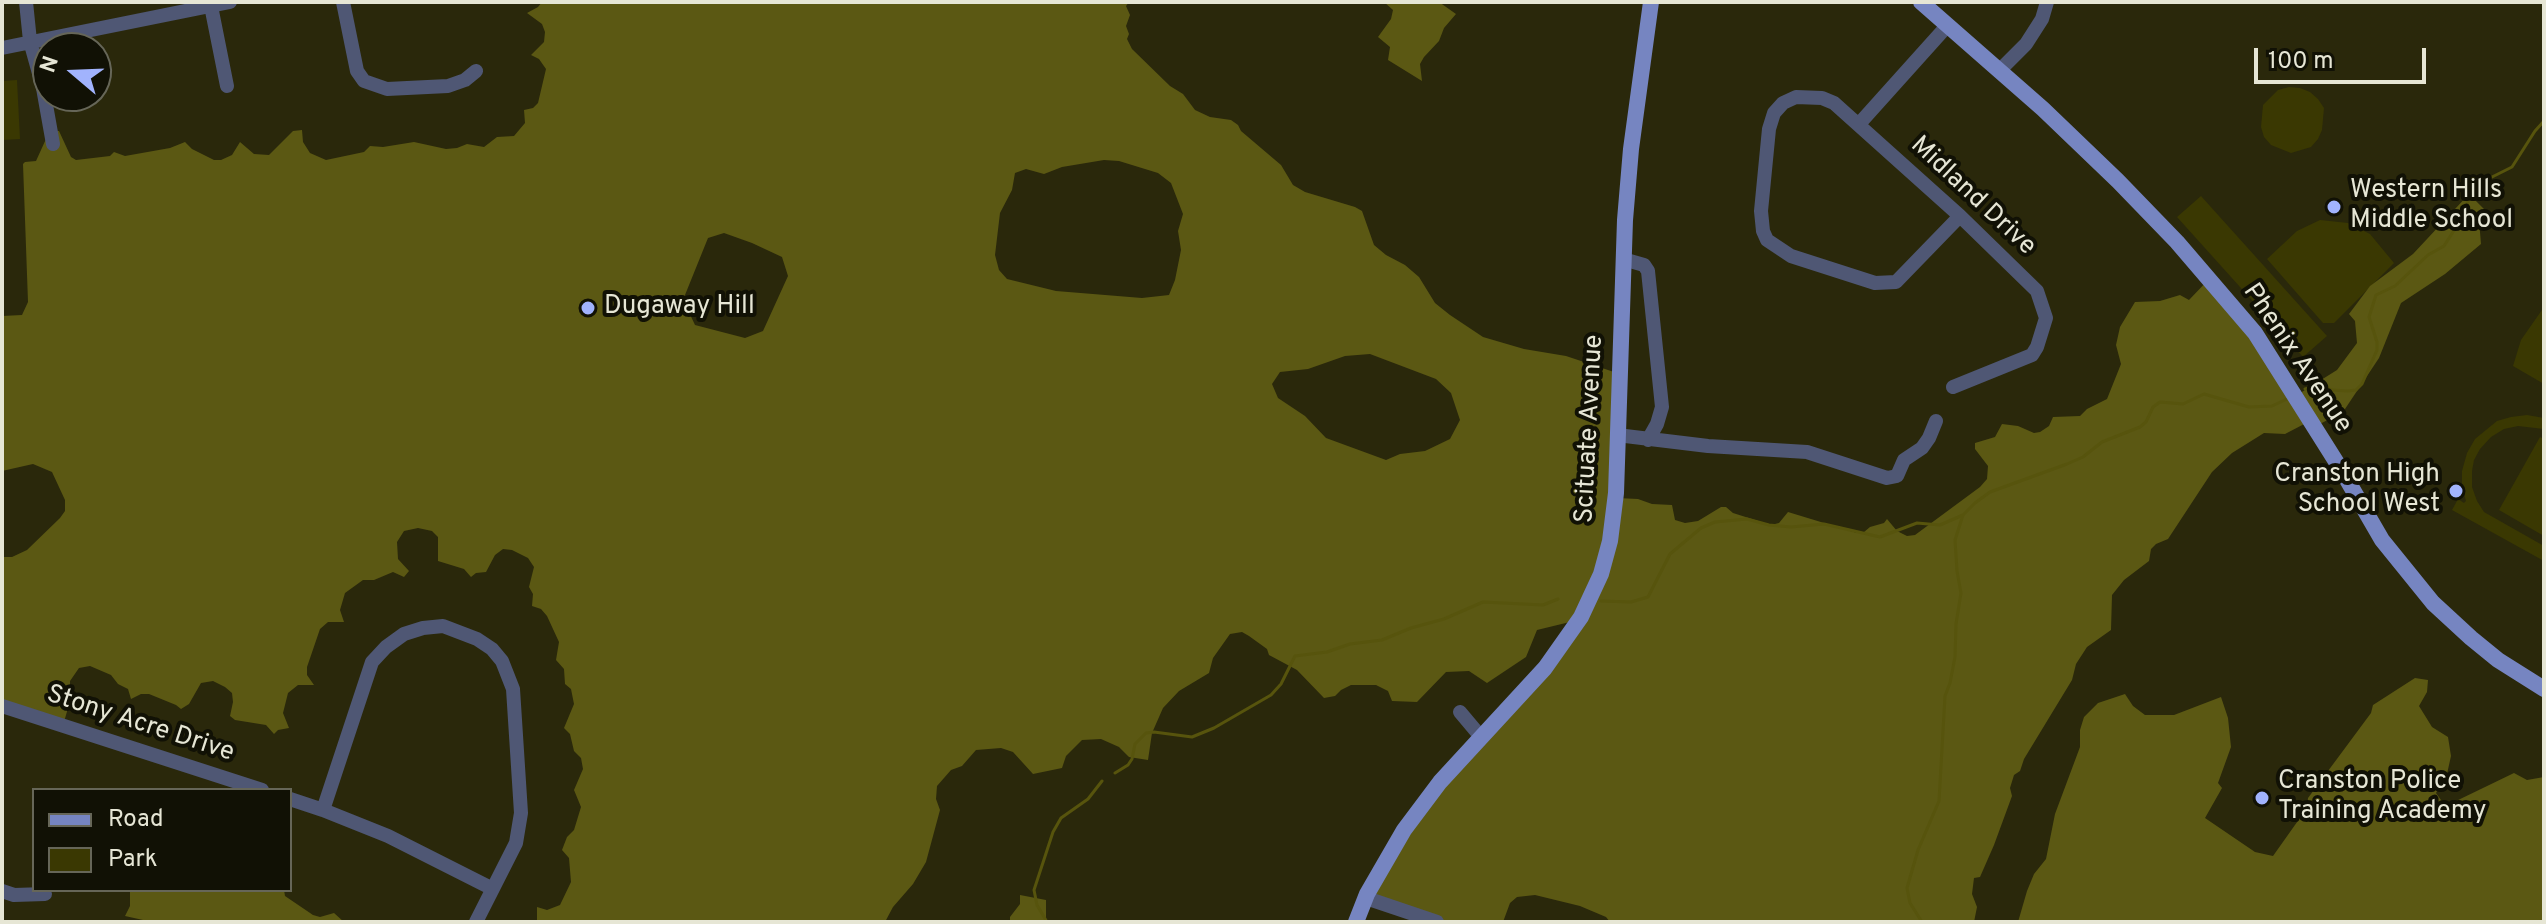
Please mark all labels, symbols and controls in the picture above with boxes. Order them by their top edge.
north arrow [32,32,112,112]
scale bar [2258,32,2430,82]
text: 100 m [2268,47,2334,77]
text: N [35,53,66,77]
street label: Midland Drive [1903,131,2041,263]
place label: Western Hills Middle School [2350,176,2513,238]
marker: Western Hills Middle School [2325,198,2343,216]
street label: Phenix Avenue [2235,278,2357,440]
place label: Dugaway Hill [604,292,755,324]
marker: Dugaway Hill [579,299,597,317]
street label: Scituate Avenue [1570,334,1612,524]
place label: Cranston High School West [2274,460,2440,522]
marker: Cranston High School West [2447,482,2465,500]
street label: Stony Acre Drive [42,680,238,770]
place label: Cranston Police Training Academy [2278,767,2487,828]
legend [32,788,292,892]
marker: Cranston Police Training Academy [2253,789,2271,807]
text: Road [108,805,164,835]
text: Park [108,845,158,875]

